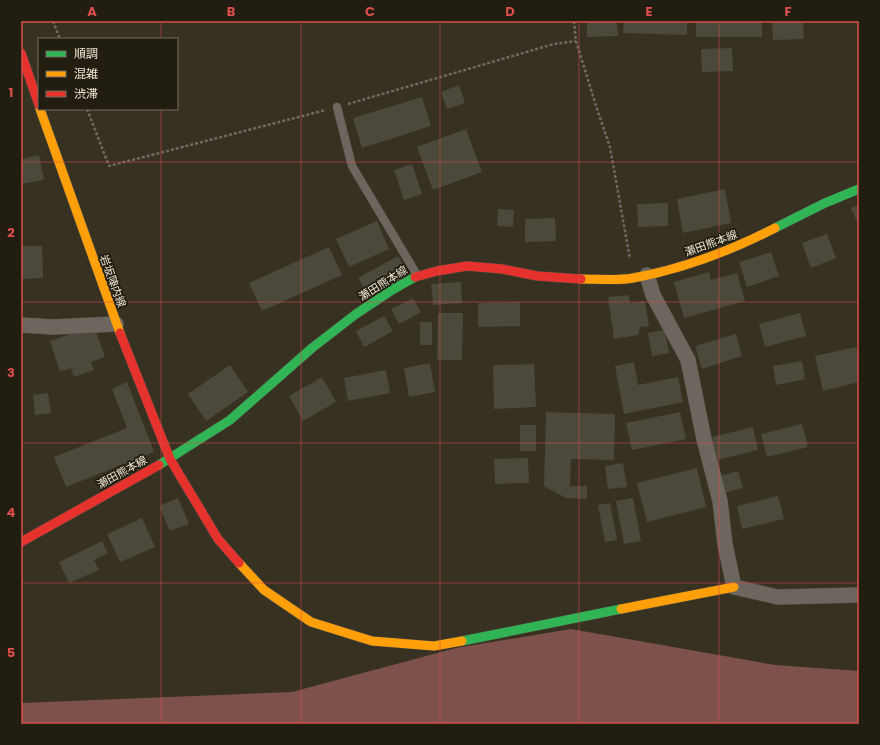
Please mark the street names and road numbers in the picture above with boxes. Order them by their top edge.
street label: 瀬田熊本線 [682,226,740,260]
street label: 岩坂陣内線 [96,252,130,310]
street label: 瀬田熊本線 [355,262,411,304]
street label: 瀬田熊本線 [94,452,150,492]

